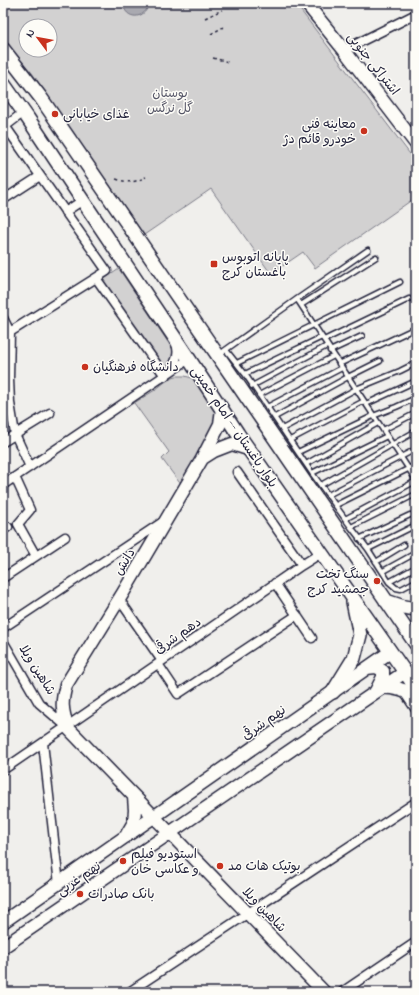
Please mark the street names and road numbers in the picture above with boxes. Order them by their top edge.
street label: اشتراکی جنوبی [342,28,404,100]
street label: بلوار باغستان -- امام خمینی [186,362,282,492]
street label: دانش [110,545,140,579]
street label: دهم شرقی [151,613,205,659]
street label: شاهین ویلا [14,641,60,699]
street label: نهم شرقی [238,701,290,745]
street label: نهم غربی [53,857,105,901]
street label: شاهین ویلا [238,883,290,937]

